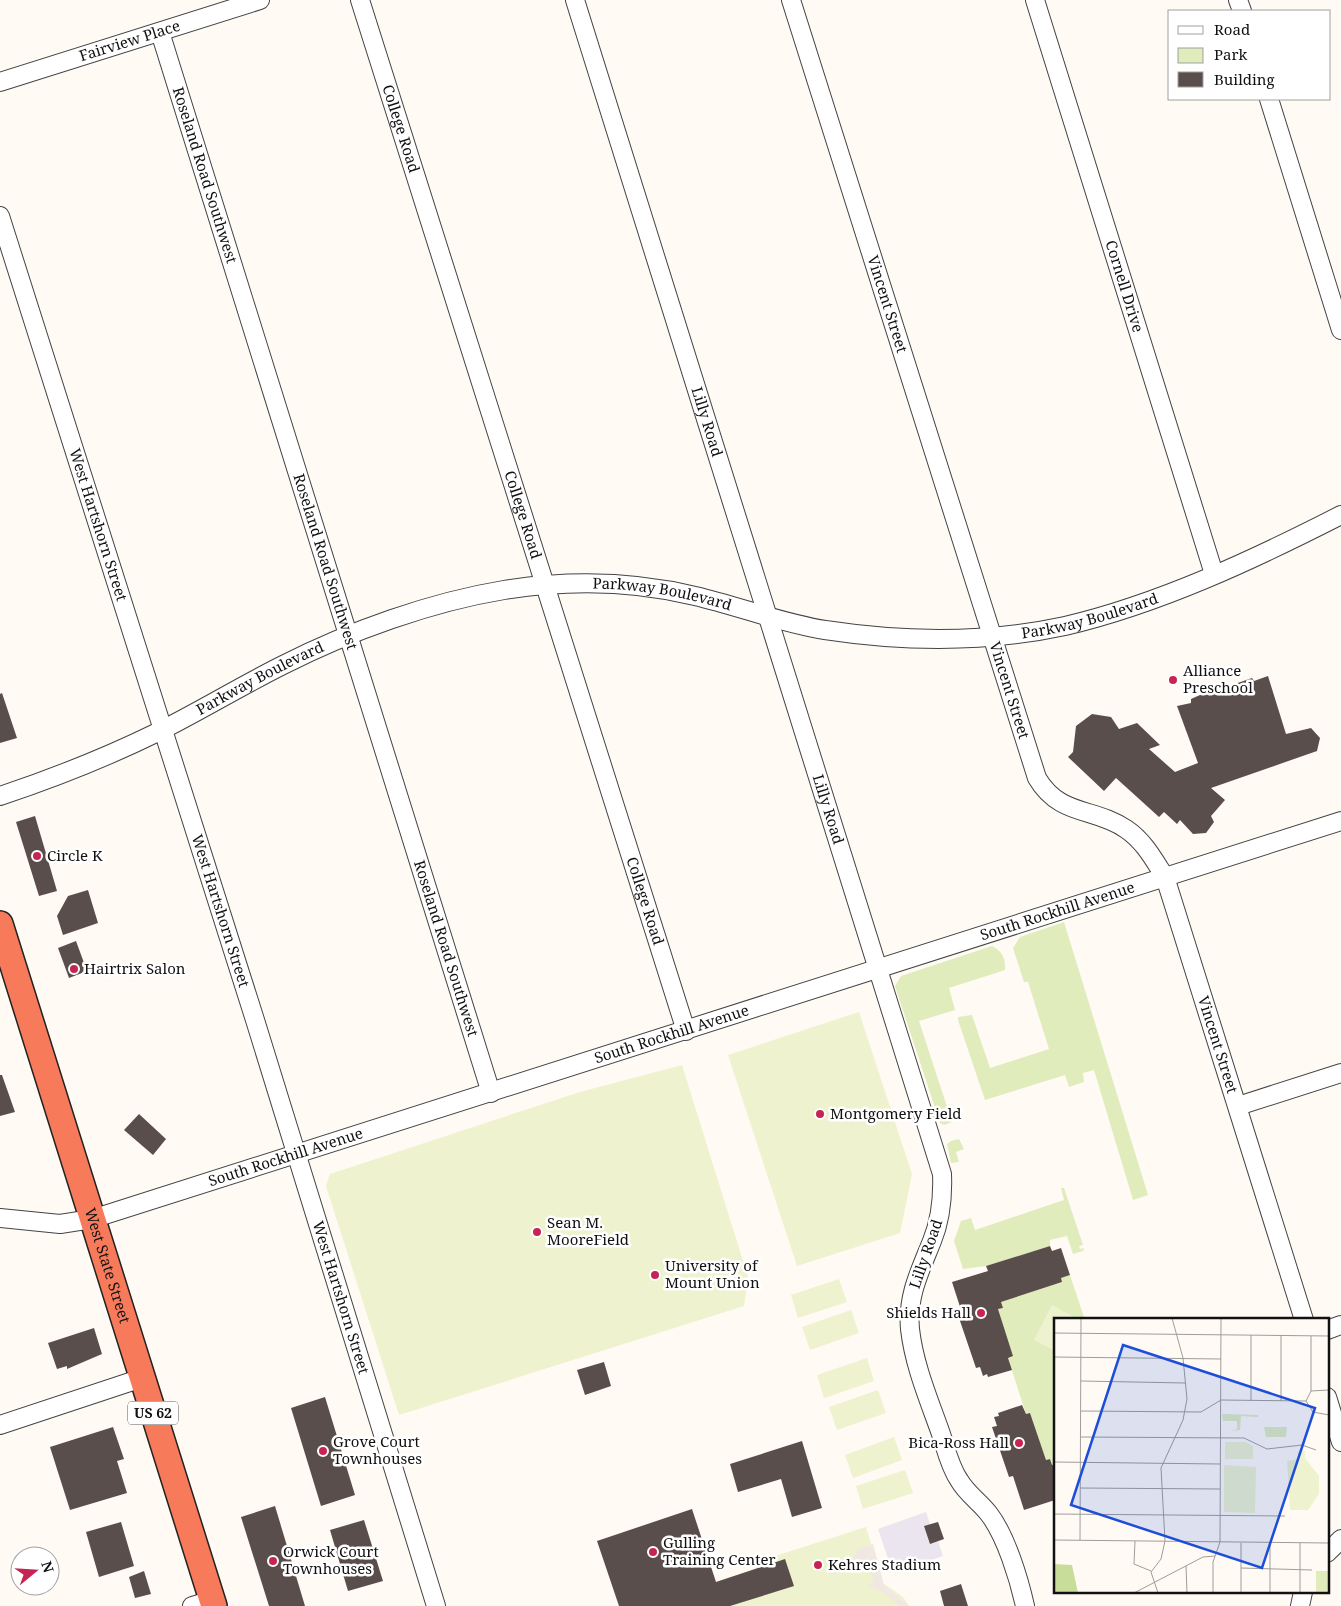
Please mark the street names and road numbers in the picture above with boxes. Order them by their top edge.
street label: Fairview Place [77,15,182,65]
street label: College Road [378,82,425,175]
street label: Roseland Road Southwest [169,84,242,265]
street label: Cornell Drive [1102,238,1149,335]
street label: Vincent Street [863,253,913,355]
street label: Lilly Road [688,384,728,459]
street label: West Hartshorn Street [65,446,132,603]
street label: College Road [500,468,547,561]
street label: Roseland Road Southwest [289,471,363,652]
street label: Parkway Boulevard [592,572,734,614]
street label: Parkway Boulevard [1020,588,1161,642]
street label: Parkway Boulevard [192,636,326,719]
street label: Vincent Street [985,639,1035,741]
street label: Lilly Road [809,772,849,846]
street label: West Hartshorn Street [188,832,255,989]
street label: College Road [623,854,669,947]
street label: Roseland Road Southwest [410,858,484,1039]
street label: South Rockhill Avenue [977,876,1137,944]
street label: Vincent Street [1194,993,1243,1095]
street label: South Rockhill Avenue [592,999,751,1067]
street label: South Rockhill Avenue [206,1122,365,1190]
street label: West State Street [81,1205,136,1325]
street label: Lilly Road [904,1216,946,1291]
street label: West Hartshorn Street [309,1218,375,1376]
road number: US 62 [128,1402,178,1425]

